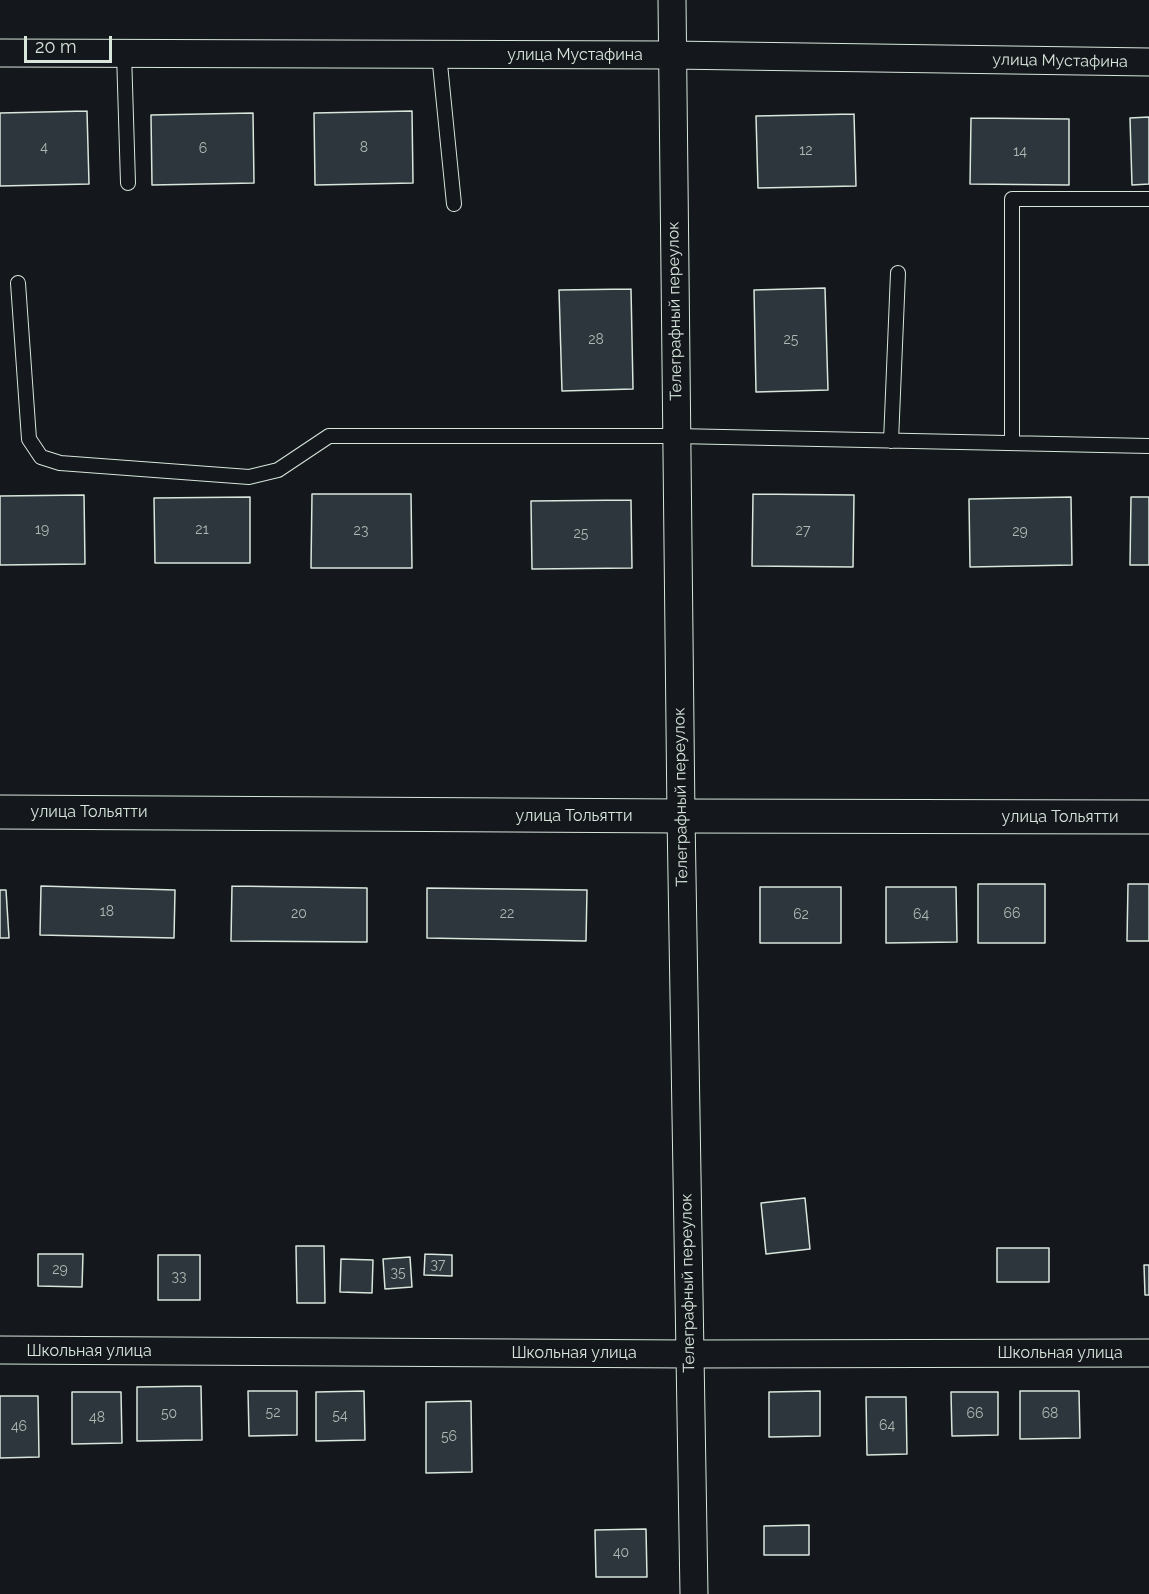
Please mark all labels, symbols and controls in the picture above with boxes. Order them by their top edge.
scale bar [27,24,116,62]
text: 20 m [35,36,77,57]
street label: улица Мустафина [507,45,643,65]
street label: улица Мустафина [992,50,1128,72]
house number: 4 [40,140,48,156]
house number: 8 [360,140,368,156]
house number: 6 [199,141,207,157]
house number: 12 [799,143,813,159]
house number: 14 [1013,144,1027,160]
street label: Телеграфный переулок [664,221,686,401]
house number: 28 [588,332,604,348]
house number: 25 [784,332,798,348]
house number: 19 [35,522,49,538]
house number: 21 [195,522,209,538]
house number: 23 [354,523,368,539]
house number: 27 [796,523,810,539]
house number: 29 [1012,524,1028,540]
house number: 25 [574,526,588,542]
street label: Телеграфный переулок [670,707,692,887]
street label: улица Тольятти [31,802,147,822]
street label: улица Тольятти [516,806,632,826]
street label: улица Тольятти [1002,807,1118,827]
house number: 18 [100,904,114,920]
house number: 20 [291,906,307,922]
house number: 22 [500,906,514,922]
house number: 66 [1004,906,1020,922]
house number: 62 [793,907,809,923]
house number: 64 [913,907,929,923]
street label: Телеграфный переулок [677,1193,699,1373]
house number: 37 [431,1257,445,1273]
house number: 29 [52,1262,68,1278]
house number: 35 [390,1265,406,1281]
house number: 33 [172,1269,186,1285]
street label: Школьная улица [26,1341,152,1361]
street label: Школьная улица [511,1343,637,1363]
street label: Школьная улица [997,1343,1123,1363]
house number: 52 [266,1405,280,1421]
house number: 50 [161,1406,177,1422]
house number: 66 [967,1406,983,1422]
house number: 68 [1042,1406,1058,1422]
house number: 54 [332,1408,348,1424]
house number: 48 [89,1410,105,1426]
house number: 64 [879,1418,895,1434]
house number: 46 [11,1419,27,1435]
house number: 56 [441,1429,457,1445]
house number: 40 [613,1545,629,1561]

